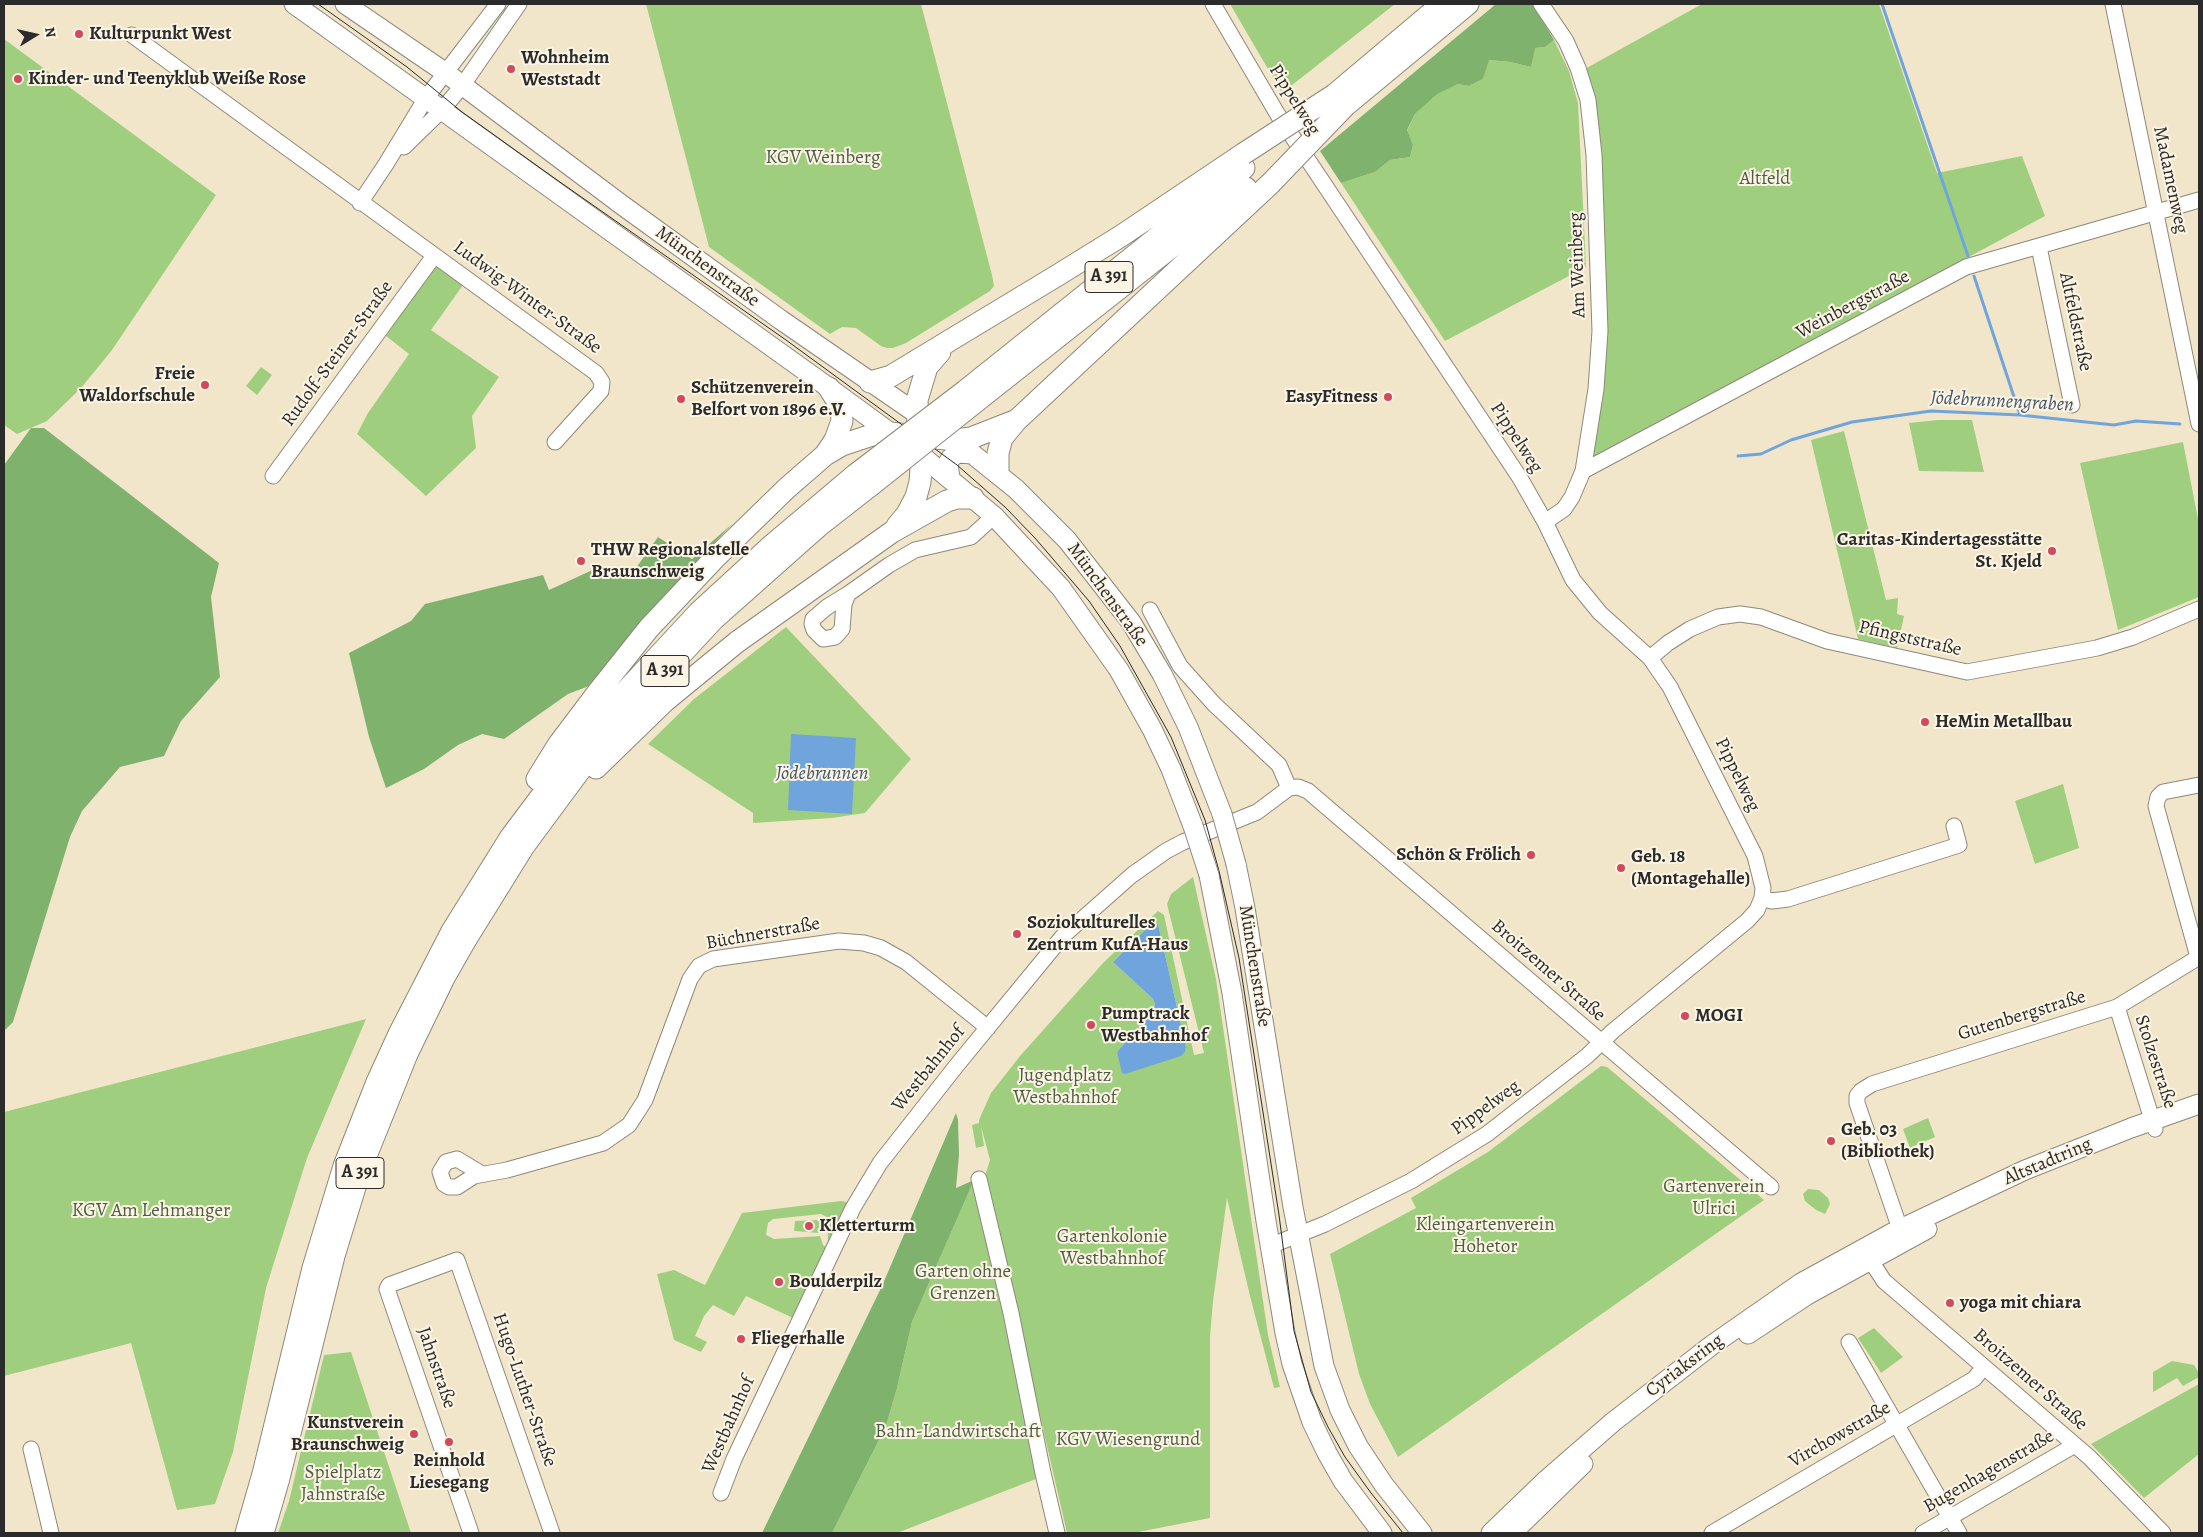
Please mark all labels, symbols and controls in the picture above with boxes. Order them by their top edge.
north arrow [10,10,60,60]
place label: Kulturpunkt West [89,23,231,45]
text: N [40,26,61,39]
marker: Kulturpunkt West [73,28,85,40]
place label: Wohnheim Weststadt [521,47,609,91]
street label: Pippelweg [1263,60,1325,140]
marker: Wohnheim Weststadt [505,63,517,75]
place label: Kinder- und Teenyklub Weiße Rose [28,68,306,90]
marker: Kinder- und Teenyklub Weiße Rose [12,73,24,85]
street label: Madamenweg [2148,124,2192,236]
park label: KGV Weinberg [765,147,881,169]
park label: Altfeld [1740,168,1790,190]
street label: Am Weinberg [1565,212,1591,318]
street label: Münchenstraße [650,222,764,312]
street label: Ludwig-Winter-Straße [448,237,606,359]
road number: A 391 [1085,262,1133,292]
street label: Weinbergstraße [1792,266,1914,344]
street label: Altfeldstraße [2053,270,2097,374]
street label: Rudolf-Steiner-Straße [278,277,398,431]
place label: Freie Waldorfschule [79,363,195,407]
place label: Schützenverein Belfort von 1896 e.V. [691,377,847,421]
marker: Freie Waldorfschule [199,379,211,391]
place label: EasyFitness [1285,386,1378,408]
water label: Jödebrunnengraben [1930,386,2074,418]
marker: EasyFitness [1382,391,1394,403]
marker: Schützenverein Belfort von 1896 e.V. [675,393,687,405]
street label: Pippelweg [1485,398,1547,478]
place label: Caritas-Kindertagesstätte St. Kjeld [1837,529,2042,573]
street label: Münchenstraße [1062,538,1152,652]
place label: THW Regionalstelle Braunschweig [591,539,749,583]
marker: Caritas-Kindertagesstätte St. Kjeld [2046,545,2058,557]
marker: THW Regionalstelle Braunschweig [575,555,587,567]
street label: Pfingststraße [1856,616,1964,662]
road number: A 391 [641,656,689,686]
place label: HeMin Metallbau [1935,711,2072,733]
marker: HeMin Metallbau [1919,716,1931,728]
street label: Pippelweg [1709,734,1765,816]
water label: Jödebrunnen [776,762,868,786]
place label: Schön & Frölich [1396,844,1521,866]
place label: Geb. 18 (Montagehalle) [1631,846,1750,890]
marker: Schön & Frölich [1525,849,1537,861]
marker: Geb. 18 (Montagehalle) [1615,862,1627,874]
street label: Münchenstraße [1233,903,1275,1029]
place label: Soziokulturelles Zentrum KufA-Haus [1027,912,1188,956]
street label: Büchnerstraße [704,913,822,955]
street label: Broitzemer Straße [1486,915,1610,1027]
marker: Soziokulturelles Zentrum KufA-Haus [1011,928,1023,940]
street label: Gutenbergstraße [1955,986,2089,1046]
place label: Pumptrack Westbahnhof [1101,1003,1207,1047]
place label: MOGI [1695,1005,1743,1027]
marker: MOGI [1679,1010,1691,1022]
street label: Stolzestraße [2129,1012,2181,1112]
marker: Pumptrack Westbahnhof [1085,1019,1097,1031]
street label: Westbahnhof [888,1022,970,1116]
park label: Jugendplatz Westbahnhof [1013,1065,1117,1109]
street label: Pippelweg [1447,1075,1525,1141]
place label: Geb. 03 (Bibliothek) [1841,1119,1935,1163]
street label: Altstadtring [2001,1133,2095,1191]
marker: Geb. 03 (Bibliothek) [1825,1135,1837,1147]
road number: A 391 [336,1158,384,1188]
park label: Gartenverein Ulrici [1663,1176,1765,1220]
park label: KGV Am Lehmanger [72,1200,230,1222]
park label: Kleingartenverein Hohetor [1415,1214,1555,1258]
place label: Kletterturm [819,1215,915,1237]
marker: Kletterturm [803,1220,815,1232]
park label: Gartenkolonie Westbahnhof [1057,1226,1167,1270]
park label: Garten ohne Grenzen [915,1261,1011,1305]
place label: Boulderpilz [789,1271,882,1293]
marker: Boulderpilz [773,1276,785,1288]
place label: yoga mit chiara [1960,1292,2081,1314]
marker: yoga mit chiara [1944,1297,1956,1309]
street label: Hugo-Luther-Straße [487,1310,561,1470]
street label: Jahnstraße [411,1324,461,1412]
street label: Broitzemer Straße [1968,1324,2092,1436]
place label: Fliegerhalle [751,1328,845,1350]
street label: Cyriaksring [1642,1329,1728,1403]
marker: Fliegerhalle [735,1333,747,1345]
street label: Westbahnhof [698,1373,760,1477]
street label: Virchowstraße [1785,1397,1895,1473]
place label: Kunstverein Braunschweig [291,1412,404,1456]
park label: Bahn-Landwirtschaft [875,1421,1041,1443]
street label: Bugenhagenstraße [1920,1425,2058,1519]
marker: Kunstverein Braunschweig [408,1428,420,1440]
park label: KGV Wiesengrund [1056,1429,1200,1451]
marker: Reinhold Liesegang [443,1436,455,1448]
place label: Reinhold Liesegang [409,1450,489,1494]
park label: Spielplatz Jahnstraße [301,1462,385,1506]

